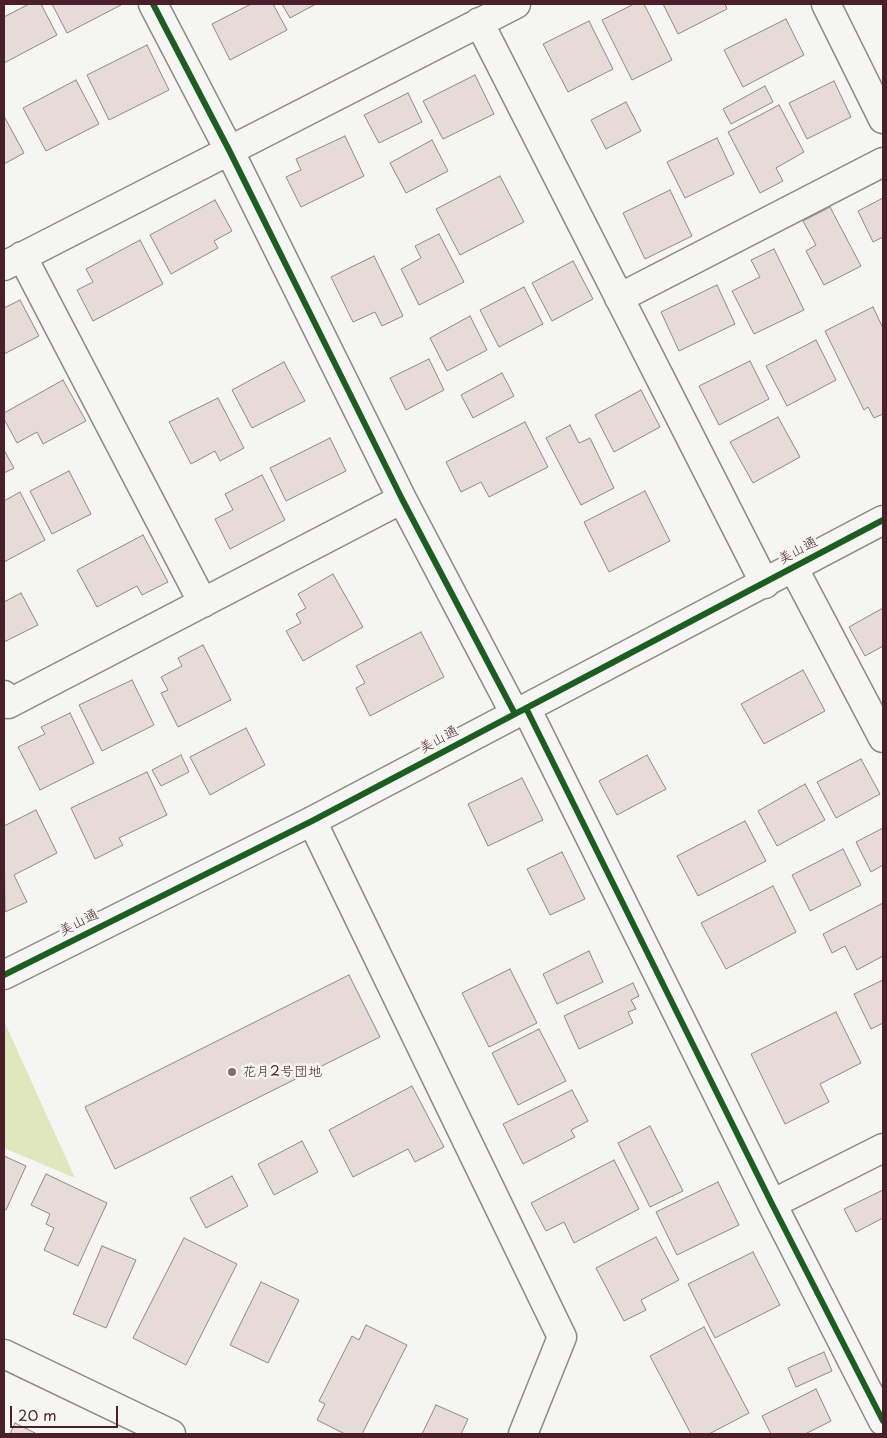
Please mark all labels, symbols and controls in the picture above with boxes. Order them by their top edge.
street label: 美山通 [776,534,820,568]
street label: 美山通 [417,723,461,757]
street label: 美山通 [56,906,102,940]
place label: 花月2号団地 [242,1064,322,1080]
marker: 花月2号団地 [226,1066,238,1078]
scale bar [12,1396,120,1428]
text: 20 m [18,1403,57,1426]

